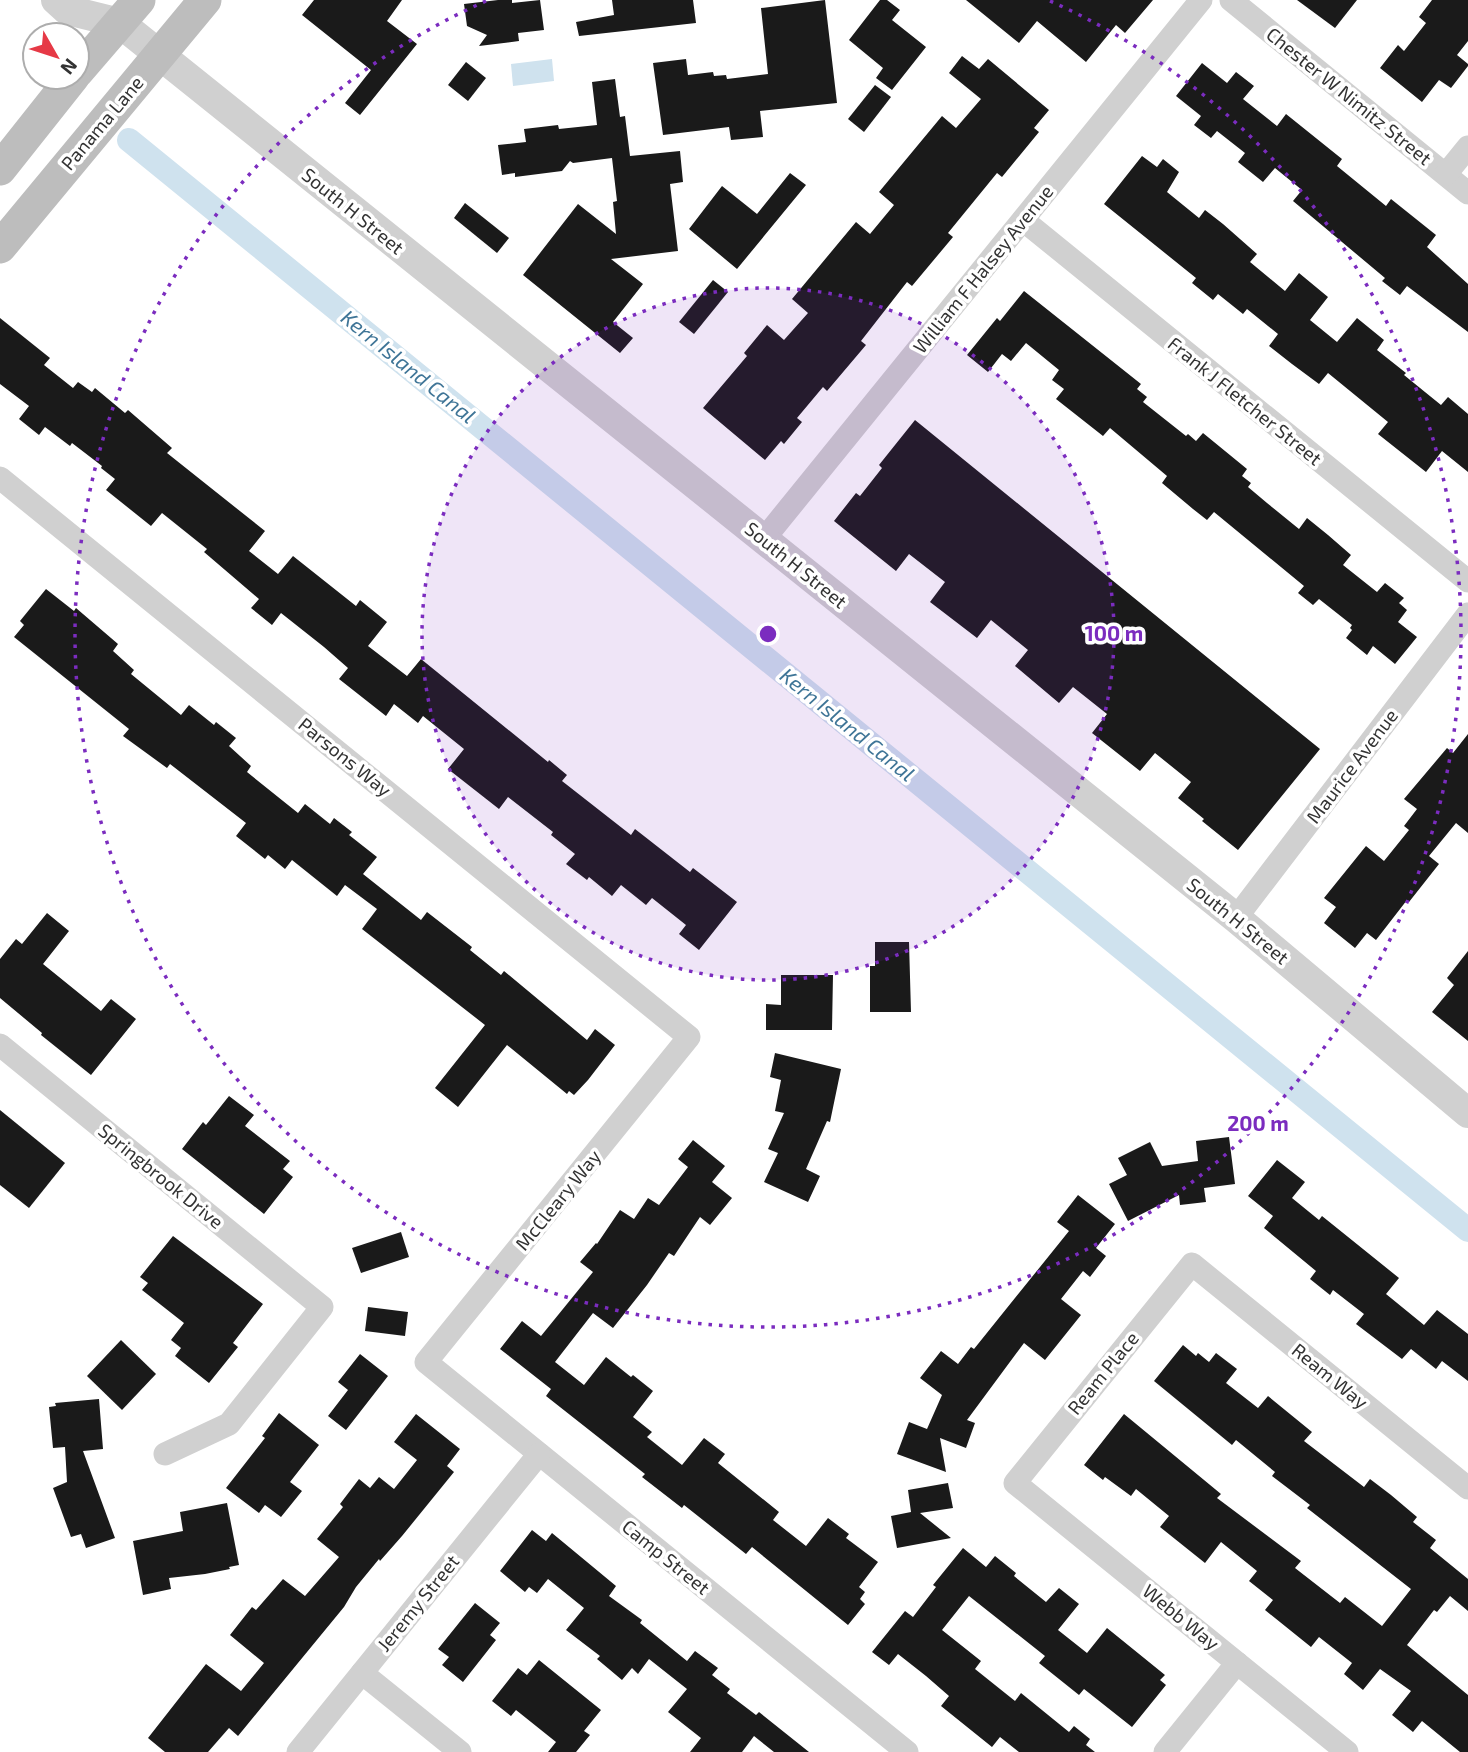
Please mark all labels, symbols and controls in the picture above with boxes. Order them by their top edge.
north arrow [21,21,91,91]
street label: Chester W Nimitz Street [1262,22,1437,169]
text: N [56,54,83,80]
street label: Panama Lane [56,71,148,174]
street label: South H Street [298,162,409,259]
street label: William F Halsey Avenue [908,180,1058,357]
water label: Kern Island Canal [337,304,481,428]
street label: Frank J Fletcher Street [1164,332,1327,470]
street label: South H Street [741,516,852,613]
text: 100 m [1085,620,1143,645]
centre of rings [756,622,780,646]
water label: Kern Island Canal [776,662,920,786]
street label: Maurice Avenue [1301,704,1402,827]
street label: Parsons Way [294,712,396,801]
street label: South H Street [1183,872,1294,969]
text: 200 m [1227,1110,1289,1135]
street label: Springbrook Drive [94,1118,228,1233]
street label: McCleary Way [510,1145,605,1255]
street label: Ream Place [1062,1327,1143,1419]
street label: Ream Way [1288,1338,1373,1413]
street label: Camp Street [618,1514,715,1599]
street label: Jeremy Street [372,1550,464,1656]
street label: Webb Way [1138,1579,1224,1654]

